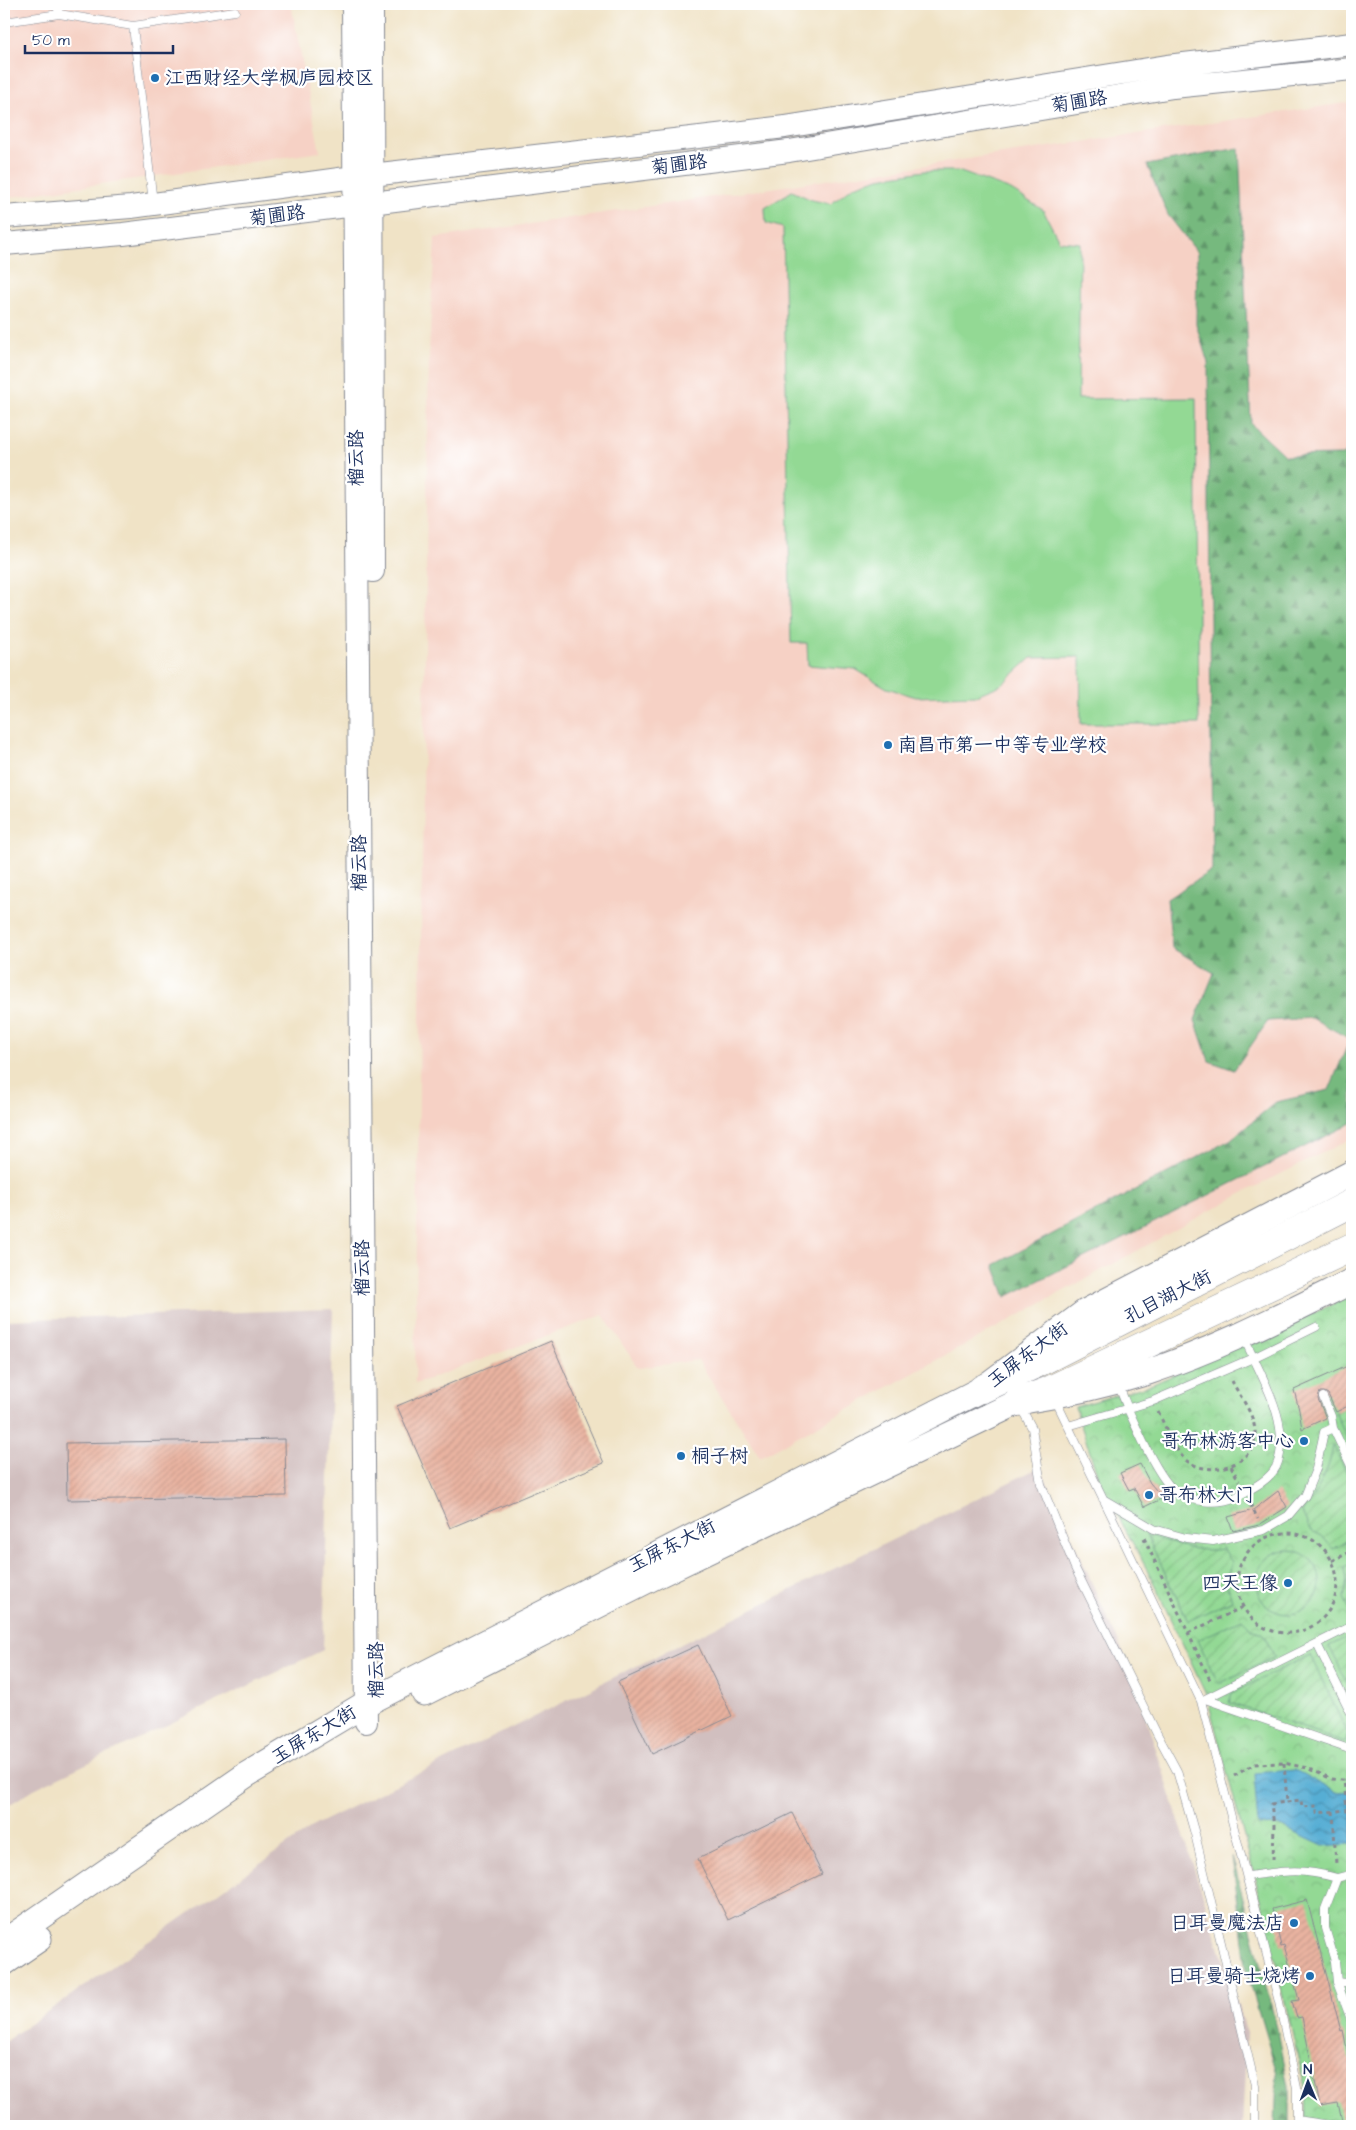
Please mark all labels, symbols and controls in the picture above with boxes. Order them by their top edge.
scale bar [25,22,172,54]
text: 50 m [32,30,70,51]
place label: 江西财经大学枫庐园校区 [165,65,374,92]
marker: 江西财经大学枫庐园校区 [149,72,161,84]
street label: 菊圃路 [1049,84,1109,120]
street label: 菊圃路 [649,148,709,182]
street label: 菊圃路 [247,199,307,233]
street label: 榴云路 [343,429,370,487]
place label: 南昌市第一中等专业学校 [898,732,1107,759]
marker: 南昌市第一中等专业学校 [882,739,894,751]
street label: 榴云路 [346,834,373,892]
street label: 榴云路 [349,1239,376,1297]
street label: 孔目湖大街 [1120,1263,1216,1331]
street label: 玉屏东大街 [982,1316,1074,1394]
place label: 哥布林游客中心 [1161,1428,1294,1455]
marker: 哥布林游客中心 [1298,1435,1310,1447]
place label: 桐子树 [691,1443,748,1470]
marker: 桐子树 [675,1450,687,1462]
place label: 哥布林大门 [1159,1482,1254,1509]
marker: 哥布林大门 [1143,1489,1155,1501]
street label: 玉屏东大街 [624,1512,720,1580]
place label: 四天王像 [1202,1570,1278,1597]
marker: 四天王像 [1282,1577,1294,1589]
street label: 榴云路 [363,1641,390,1699]
street label: 玉屏东大街 [266,1699,362,1771]
place label: 日耳曼魔法店 [1170,1910,1284,1937]
marker: 日耳曼魔法店 [1288,1917,1300,1929]
place label: 日耳曼骑士烧烤 [1167,1963,1300,1990]
marker: 日耳曼骑士烧烤 [1304,1970,1316,1982]
north arrow [1284,2058,1334,2108]
text: N [1303,2060,1313,2080]

